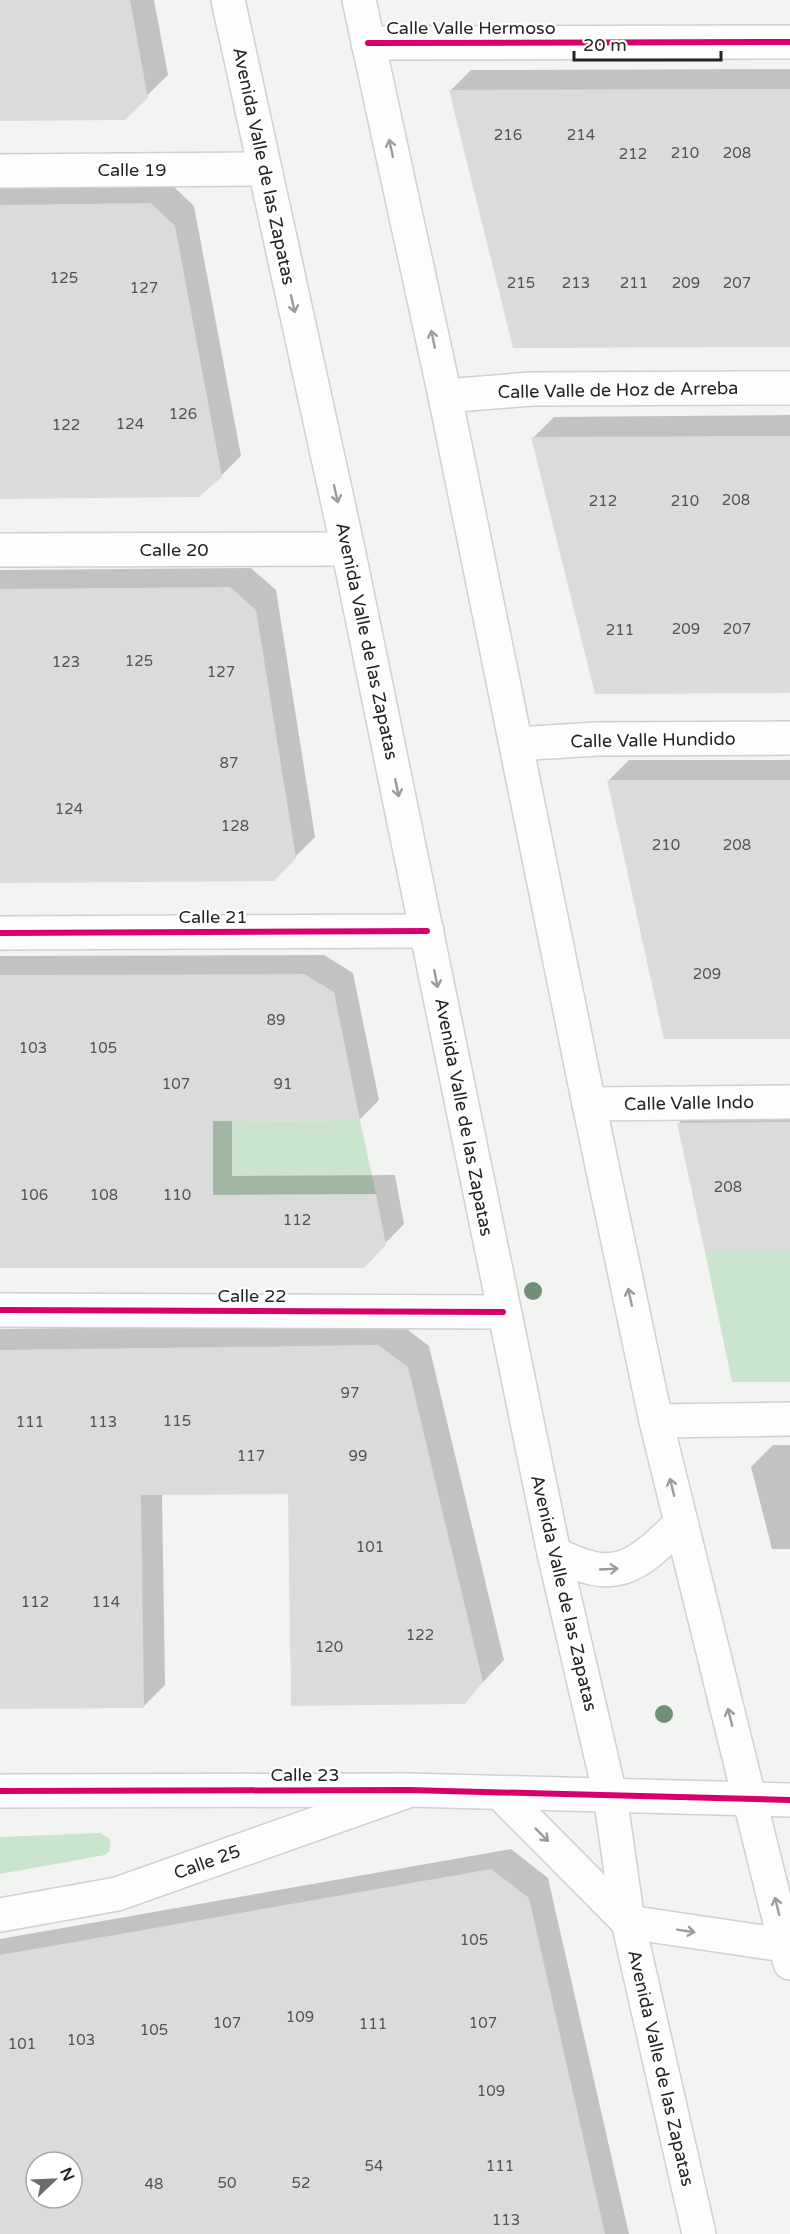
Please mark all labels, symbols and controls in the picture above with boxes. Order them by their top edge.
street label: Calle Valle Hermoso [386,17,556,39]
scale bar [574,24,721,62]
text: 20 m [583,34,627,56]
street label: Avenida Valle de las Zapatas [228,45,300,287]
house number: 216 [494,126,522,144]
house number: 214 [567,126,595,144]
one-way arrow [385,139,397,158]
house number: 210 [671,144,699,162]
house number: 208 [723,144,751,162]
house number: 212 [619,145,647,163]
street label: Calle 19 [97,159,167,181]
house number: 125 [50,269,78,287]
house number: 215 [507,274,535,292]
house number: 213 [562,274,590,292]
house number: 211 [620,274,648,292]
house number: 209 [672,274,700,292]
house number: 207 [723,274,751,292]
house number: 127 [130,279,158,297]
one-way arrow [288,294,300,313]
one-way arrow [427,329,438,349]
street label: Calle Valle de Hoz de Arreba [497,377,739,403]
house number: 126 [169,405,197,423]
house number: 124 [116,415,144,433]
house number: 122 [52,416,80,434]
one-way arrow [330,484,342,503]
house number: 208 [722,491,750,509]
house number: 212 [589,492,617,510]
house number: 210 [671,492,699,510]
street label: Avenida Valle de las Zapatas [331,520,403,762]
street label: Calle 20 [139,539,209,561]
house number: 209 [672,620,700,638]
house number: 207 [723,620,751,638]
house number: 211 [606,621,634,639]
house number: 125 [125,652,153,670]
house number: 123 [52,653,80,671]
house number: 127 [207,663,235,681]
street label: Calle Valle Hundido [570,728,736,752]
house number: 87 [220,754,238,772]
one-way arrow [392,777,403,797]
house number: 124 [55,800,83,818]
house number: 128 [221,817,249,835]
house number: 210 [652,836,680,854]
house number: 208 [723,836,751,854]
street label: Calle 21 [178,906,248,928]
house number: 209 [693,965,721,983]
one-way arrow [431,968,442,988]
street label: Avenida Valle de las Zapatas [430,996,498,1238]
house number: 89 [267,1011,285,1029]
house number: 103 [19,1039,47,1057]
house number: 105 [89,1039,117,1057]
house number: 107 [162,1075,190,1093]
house number: 91 [274,1075,292,1093]
street label: Calle Valle Indo [624,1091,754,1115]
house number: 208 [714,1178,742,1196]
house number: 106 [20,1186,48,1204]
house number: 108 [90,1186,118,1204]
house number: 110 [163,1186,191,1204]
house number: 112 [283,1211,311,1229]
street label: Calle 22 [217,1285,287,1307]
one-way arrow [623,1287,635,1306]
house number: 97 [341,1384,359,1402]
house number: 115 [163,1412,191,1430]
house number: 111 [16,1413,44,1431]
house number: 113 [89,1413,117,1431]
house number: 117 [237,1447,265,1465]
house number: 99 [349,1447,367,1465]
street label: Avenida Valle de las Zapatas [526,1473,602,1713]
one-way arrow [666,1478,678,1497]
house number: 101 [356,1538,384,1556]
one-way arrow [598,1563,618,1574]
house number: 112 [21,1593,49,1611]
house number: 114 [92,1593,120,1611]
house number: 122 [406,1626,434,1644]
house number: 120 [315,1638,343,1656]
one-way arrow [724,1707,736,1726]
street label: Calle 23 [270,1764,340,1786]
one-way arrow [535,1828,550,1843]
street label: Calle 25 [171,1840,243,1884]
one-way arrow [771,1897,783,1916]
one-way arrow [676,1925,695,1936]
house number: 105 [460,1931,488,1949]
street label: Avenida Valle de las Zapatas [623,1948,699,2188]
house number: 109 [286,2008,314,2026]
house number: 107 [213,2014,241,2032]
house number: 107 [469,2014,497,2032]
house number: 111 [359,2015,387,2033]
house number: 105 [140,2021,168,2039]
house number: 103 [67,2031,95,2049]
house number: 101 [8,2035,36,2053]
house number: 109 [477,2082,505,2100]
north arrow [24,2150,84,2210]
house number: 54 [365,2157,383,2175]
house number: 111 [486,2157,514,2175]
text: N [55,2165,79,2184]
house number: 50 [218,2174,236,2192]
house number: 52 [292,2174,310,2192]
house number: 48 [145,2175,163,2193]
house number: 113 [492,2211,520,2229]

